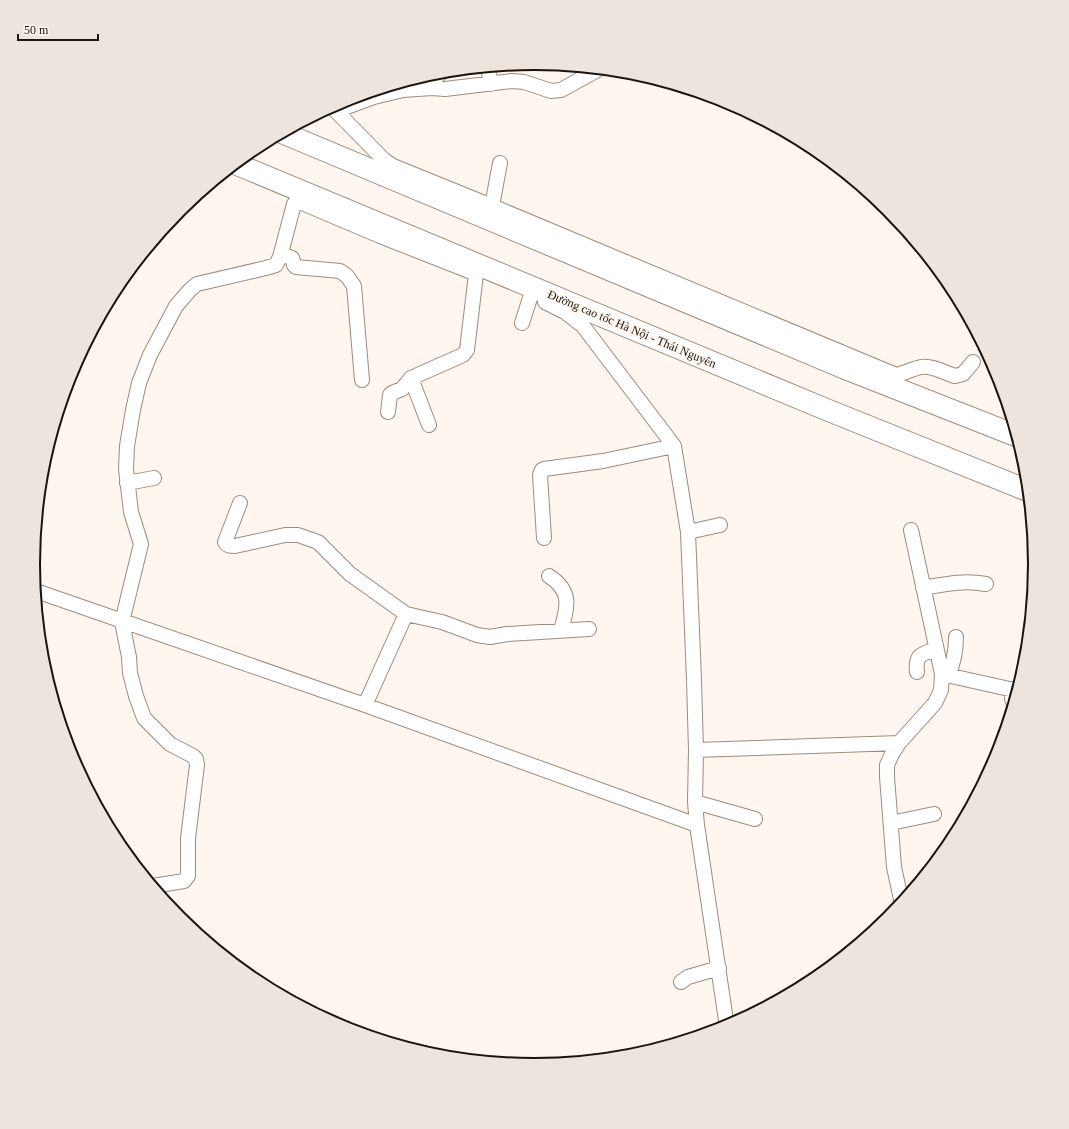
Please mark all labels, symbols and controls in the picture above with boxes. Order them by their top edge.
scale bar [18,16,98,42]
text: 50 m [24,23,49,37]
street label: Đường cao tốc Hà Nội - Thái Nguyên [546,287,718,371]

